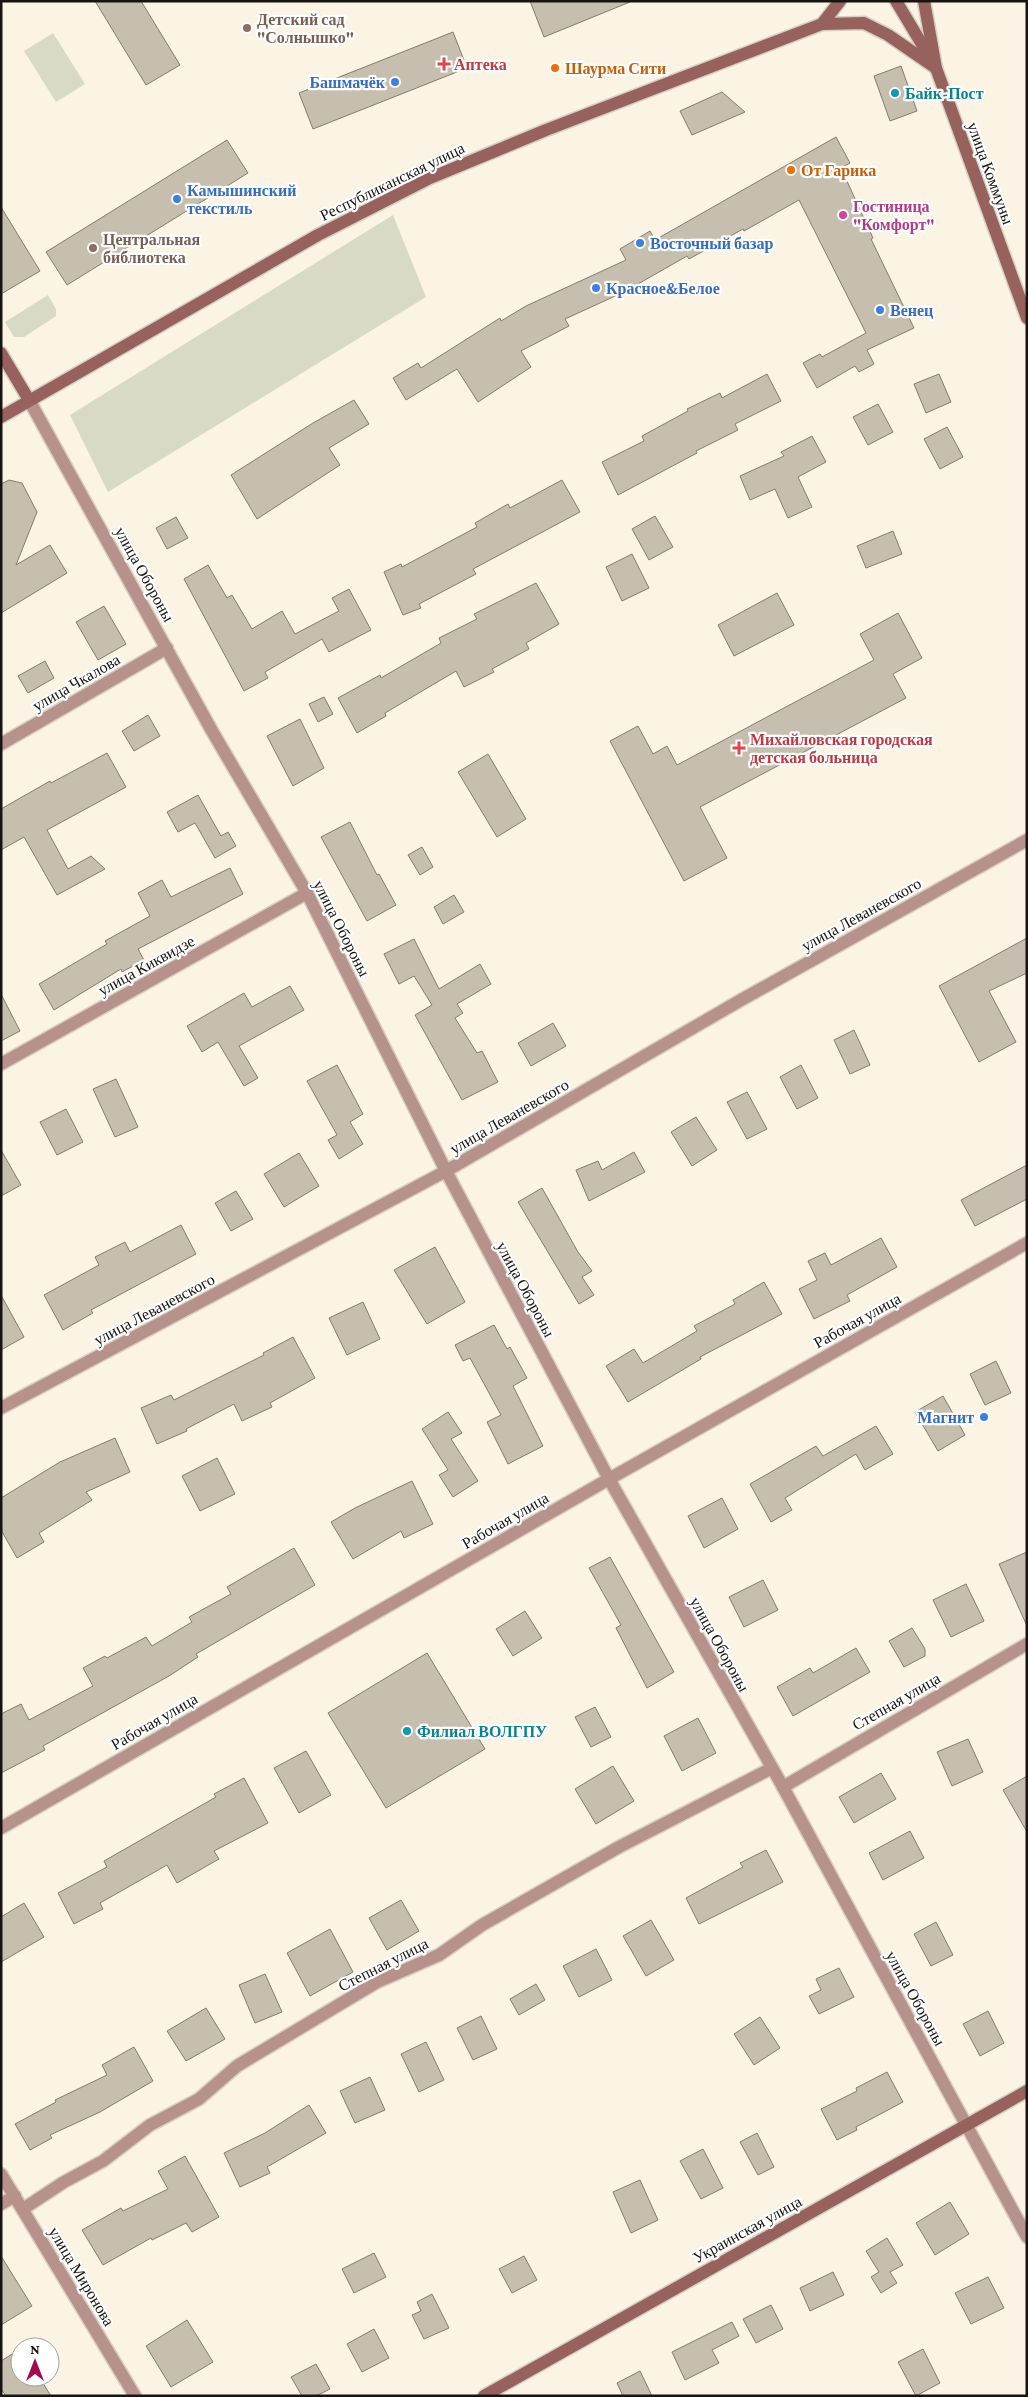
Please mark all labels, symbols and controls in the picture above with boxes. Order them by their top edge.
place label: Детский сад "Солнышко" [257,11,354,46]
marker: Детский сад "Солнышко" [241,22,253,34]
place label: Аптека [454,56,507,73]
marker: Аптека [438,58,450,70]
place label: Шаурма Сити [565,60,666,78]
marker: Шаурма Сити [549,62,561,74]
place label: Башмачёк [309,74,386,91]
marker: Башмачёк [389,76,401,88]
place label: Байк-Пост [905,85,984,102]
marker: Байк-Пост [889,87,901,99]
street label: улица Коммуны [963,120,1017,227]
street label: Республиканская улица [317,139,468,225]
place label: От Гарика [801,162,876,180]
marker: От Гарика [785,164,797,176]
place label: Камышинский текстиль [187,182,296,217]
marker: Камышинский текстиль [171,193,183,205]
place label: Гостиница "Комфорт" [853,198,935,234]
marker: Гостиница "Комфорт" [837,209,849,221]
place label: Центральная библиотека [103,231,201,266]
place label: Восточный базар [650,235,773,253]
marker: Восточный базар [634,237,646,249]
marker: Центральная библиотека [87,242,99,254]
place label: Красное&Белое [606,280,720,298]
marker: Красное&Белое [590,282,602,294]
place label: Венец [890,302,933,319]
marker: Венец [874,304,886,316]
street label: улица Обороны [111,524,178,625]
street label: улица Чкалова [30,651,123,715]
place label: Михайловская городская детская больница [750,731,933,766]
marker: Михайловская городская детская больница [732,741,746,755]
street label: улица Леваневского [798,874,925,955]
street label: улица Обороны [309,877,373,980]
street label: улица Киквидзе [95,932,198,1000]
street label: улица Леваневского [447,1076,572,1158]
street label: улица Обороны [492,1239,558,1340]
street label: улица Леваневского [91,1270,218,1349]
street label: Рабочая улица [811,1290,904,1352]
place label: Магнит [917,1409,974,1426]
marker: Магнит [978,1411,990,1423]
street label: Рабочая улица [459,1489,552,1553]
street label: улица Обороны [686,1594,753,1695]
street label: Степная улица [849,1669,944,1734]
street label: Рабочая улица [108,1690,201,1754]
place label: Филиал ВОЛГПУ [417,1723,547,1740]
marker: Филиал ВОЛГПУ [401,1725,413,1737]
street label: Степная улица [335,1934,431,1995]
street label: улица Обороны [882,1948,949,2049]
street label: Украинская улица [690,2193,805,2267]
street label: улица Миронова [45,2224,118,2329]
north arrow [10,2337,60,2387]
text: N [30,2341,40,2357]

